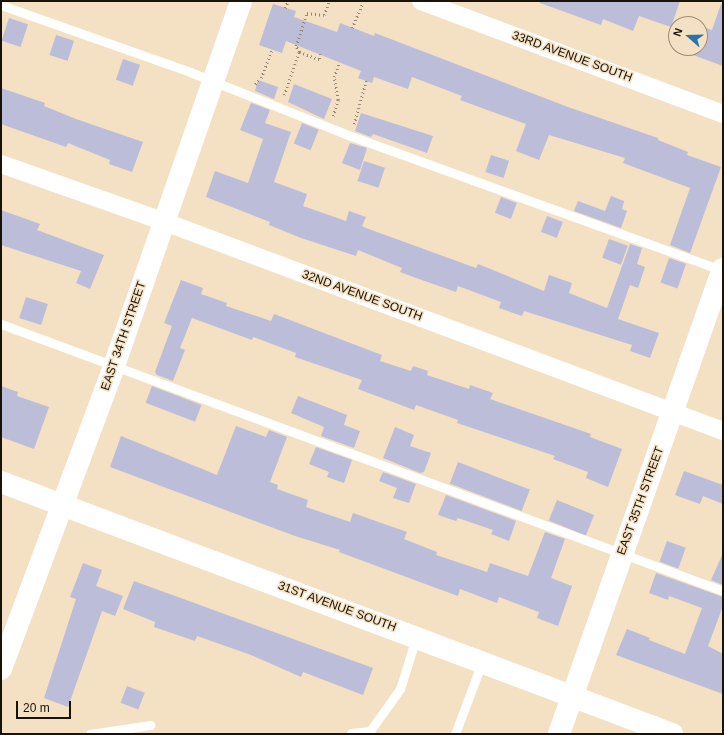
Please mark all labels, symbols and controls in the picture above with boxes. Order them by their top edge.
north arrow [668,16,708,56]
text: N [671,26,685,38]
street label: 33RD AVENUE SOUTH [509,28,635,86]
street label: 32ND AVENUE SOUTH [299,267,425,325]
street label: EAST 34TH STREET [99,279,149,393]
street label: EAST 35TH STREET [615,445,667,557]
street label: 31ST AVENUE SOUTH [275,579,399,635]
scale bar [18,693,73,719]
text: 20 m [23,701,50,715]

